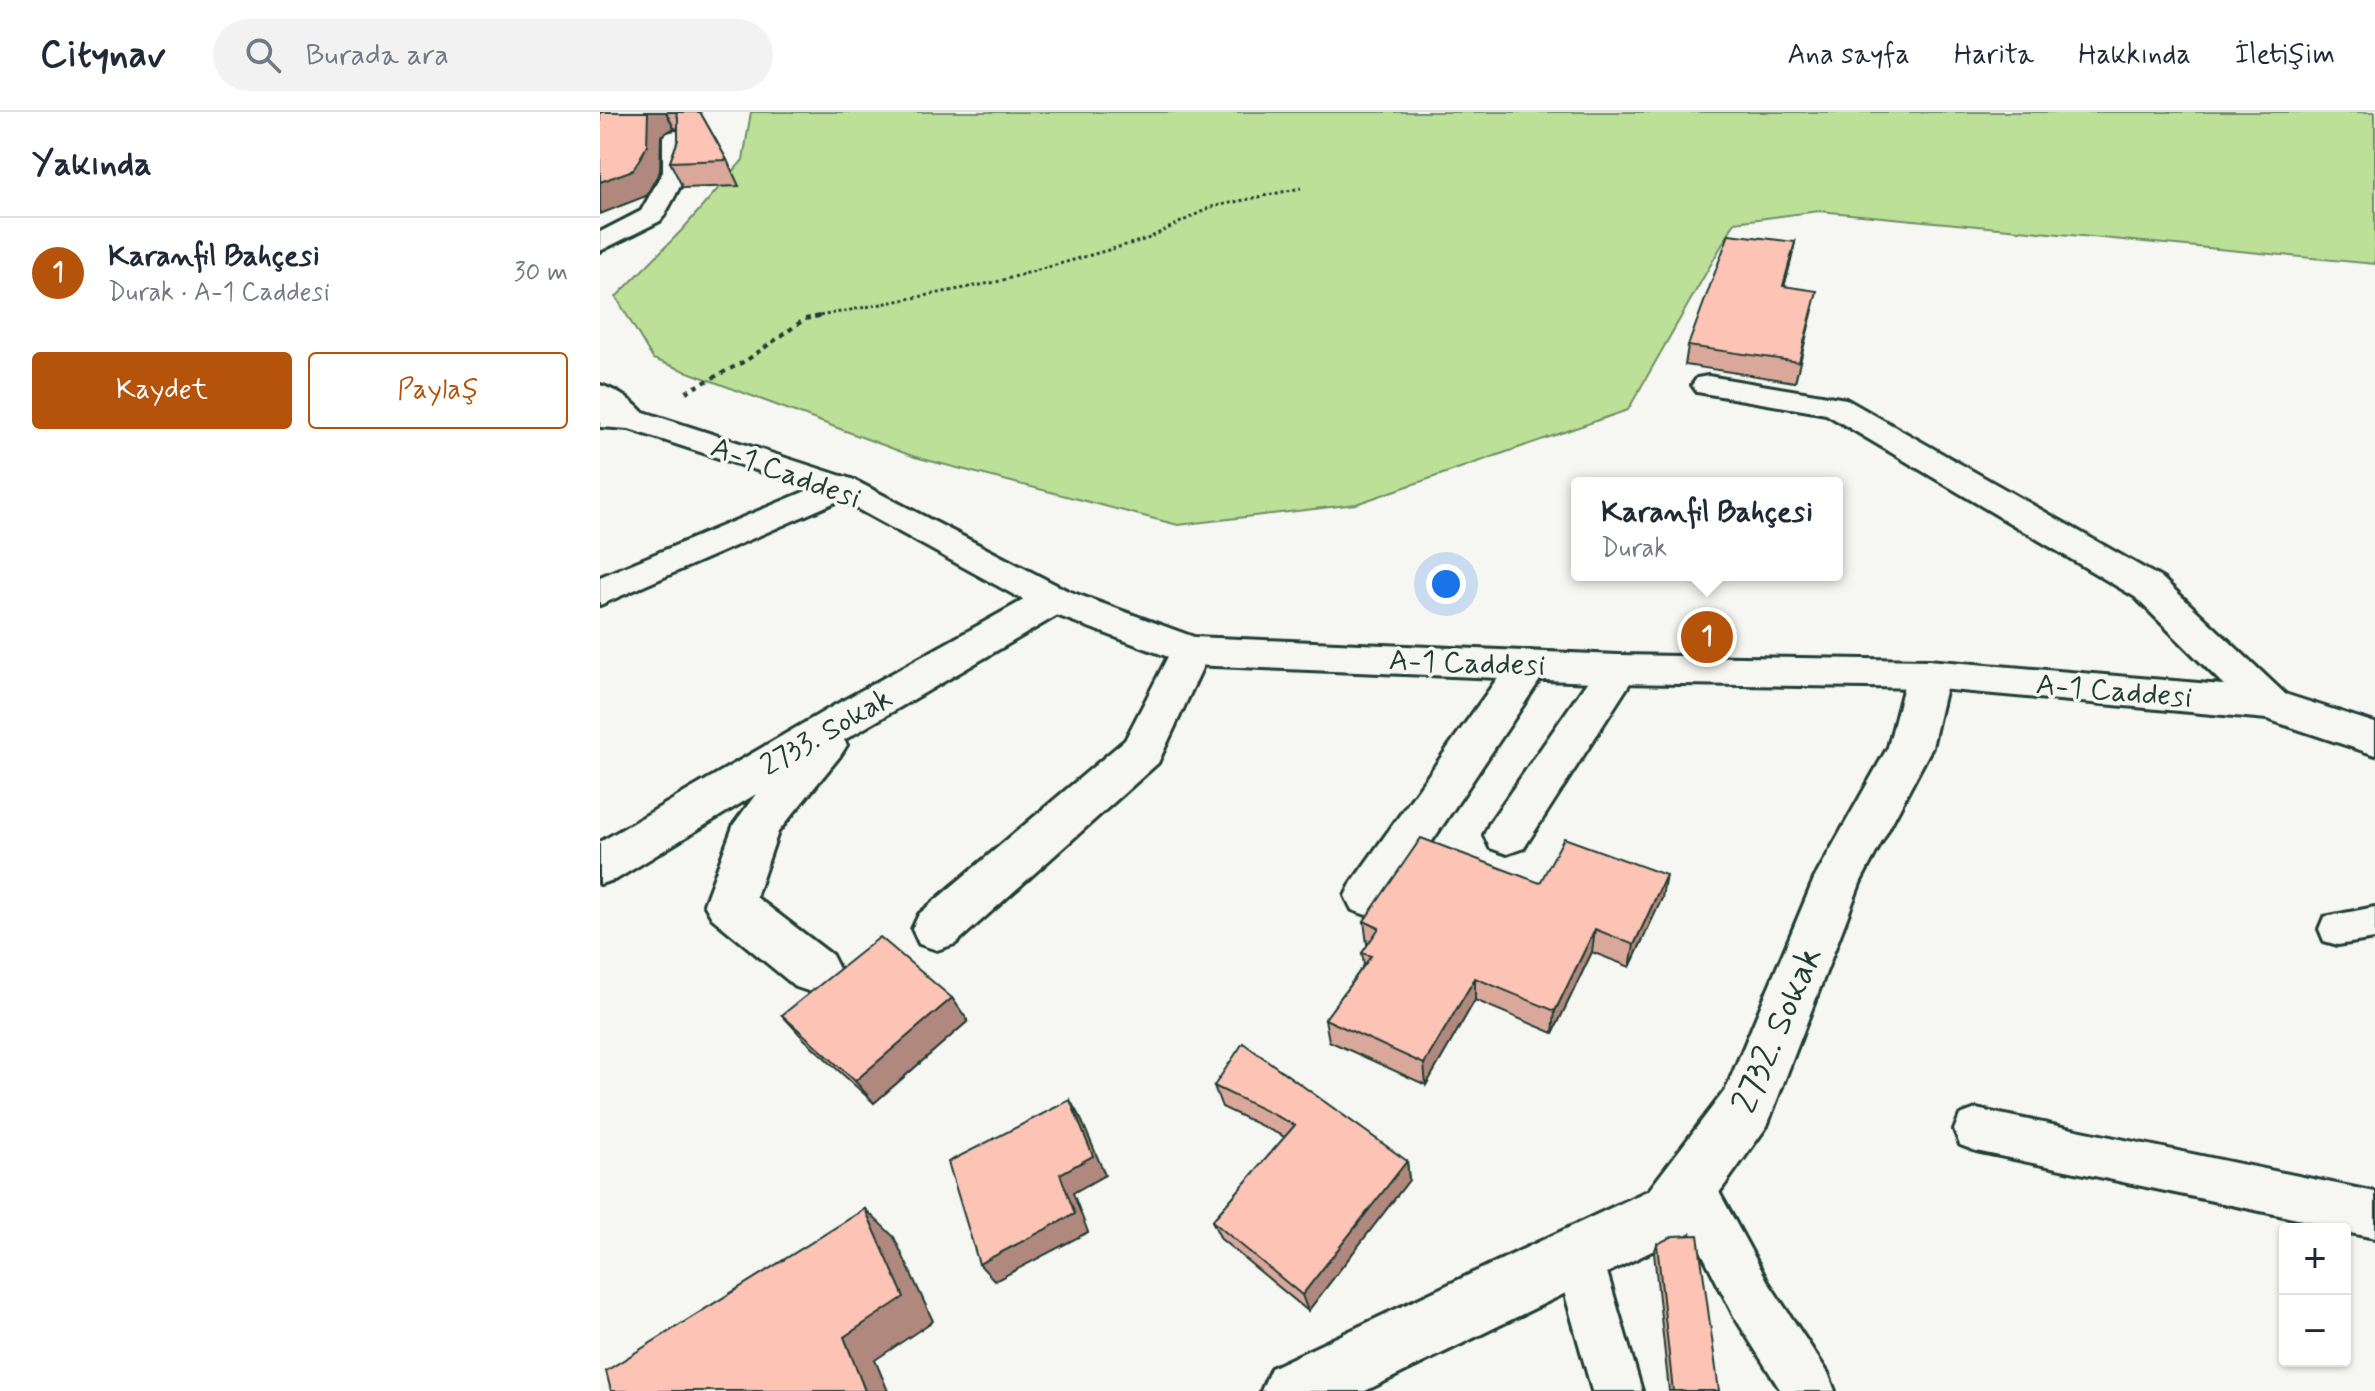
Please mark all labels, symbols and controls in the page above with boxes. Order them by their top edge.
search box [213,19,773,91]
text: Citynav [40,31,165,80]
icon: search [241,33,285,77]
text: Burada ara [305,36,449,75]
text: Ana sayfa [1788,37,1910,74]
text: Harita [1954,37,2034,74]
text: Hakkında [2078,37,2191,74]
text: İletişim [2235,37,2335,74]
text: Yakında [32,142,152,187]
text: Karanfil Bahçesi [108,237,320,276]
text: 1 [52,256,64,290]
text: 30 m [514,256,568,290]
text: Durak · A-1 Caddesi [108,276,330,310]
button: Kaydet [32,352,292,429]
button: Paylaş [308,352,568,429]
street label: A-1 Caddesi [705,428,866,519]
popup [1571,477,1843,581]
text: Karanfil Bahçesi [1601,493,1813,532]
text: Durak [1601,532,1667,566]
your location [1426,564,1466,604]
pin: 1 [1681,607,1733,667]
street label: A-1 Caddesi [1388,641,1546,686]
street label: A-1 Caddesi [2034,665,2194,718]
street label: 2733. Sokak [754,679,900,786]
street label: 2732. Sokak [1722,940,1834,1121]
map controls [2279,1223,2351,1367]
button: + [2279,1223,2351,1295]
button: − [2279,1295,2351,1367]

